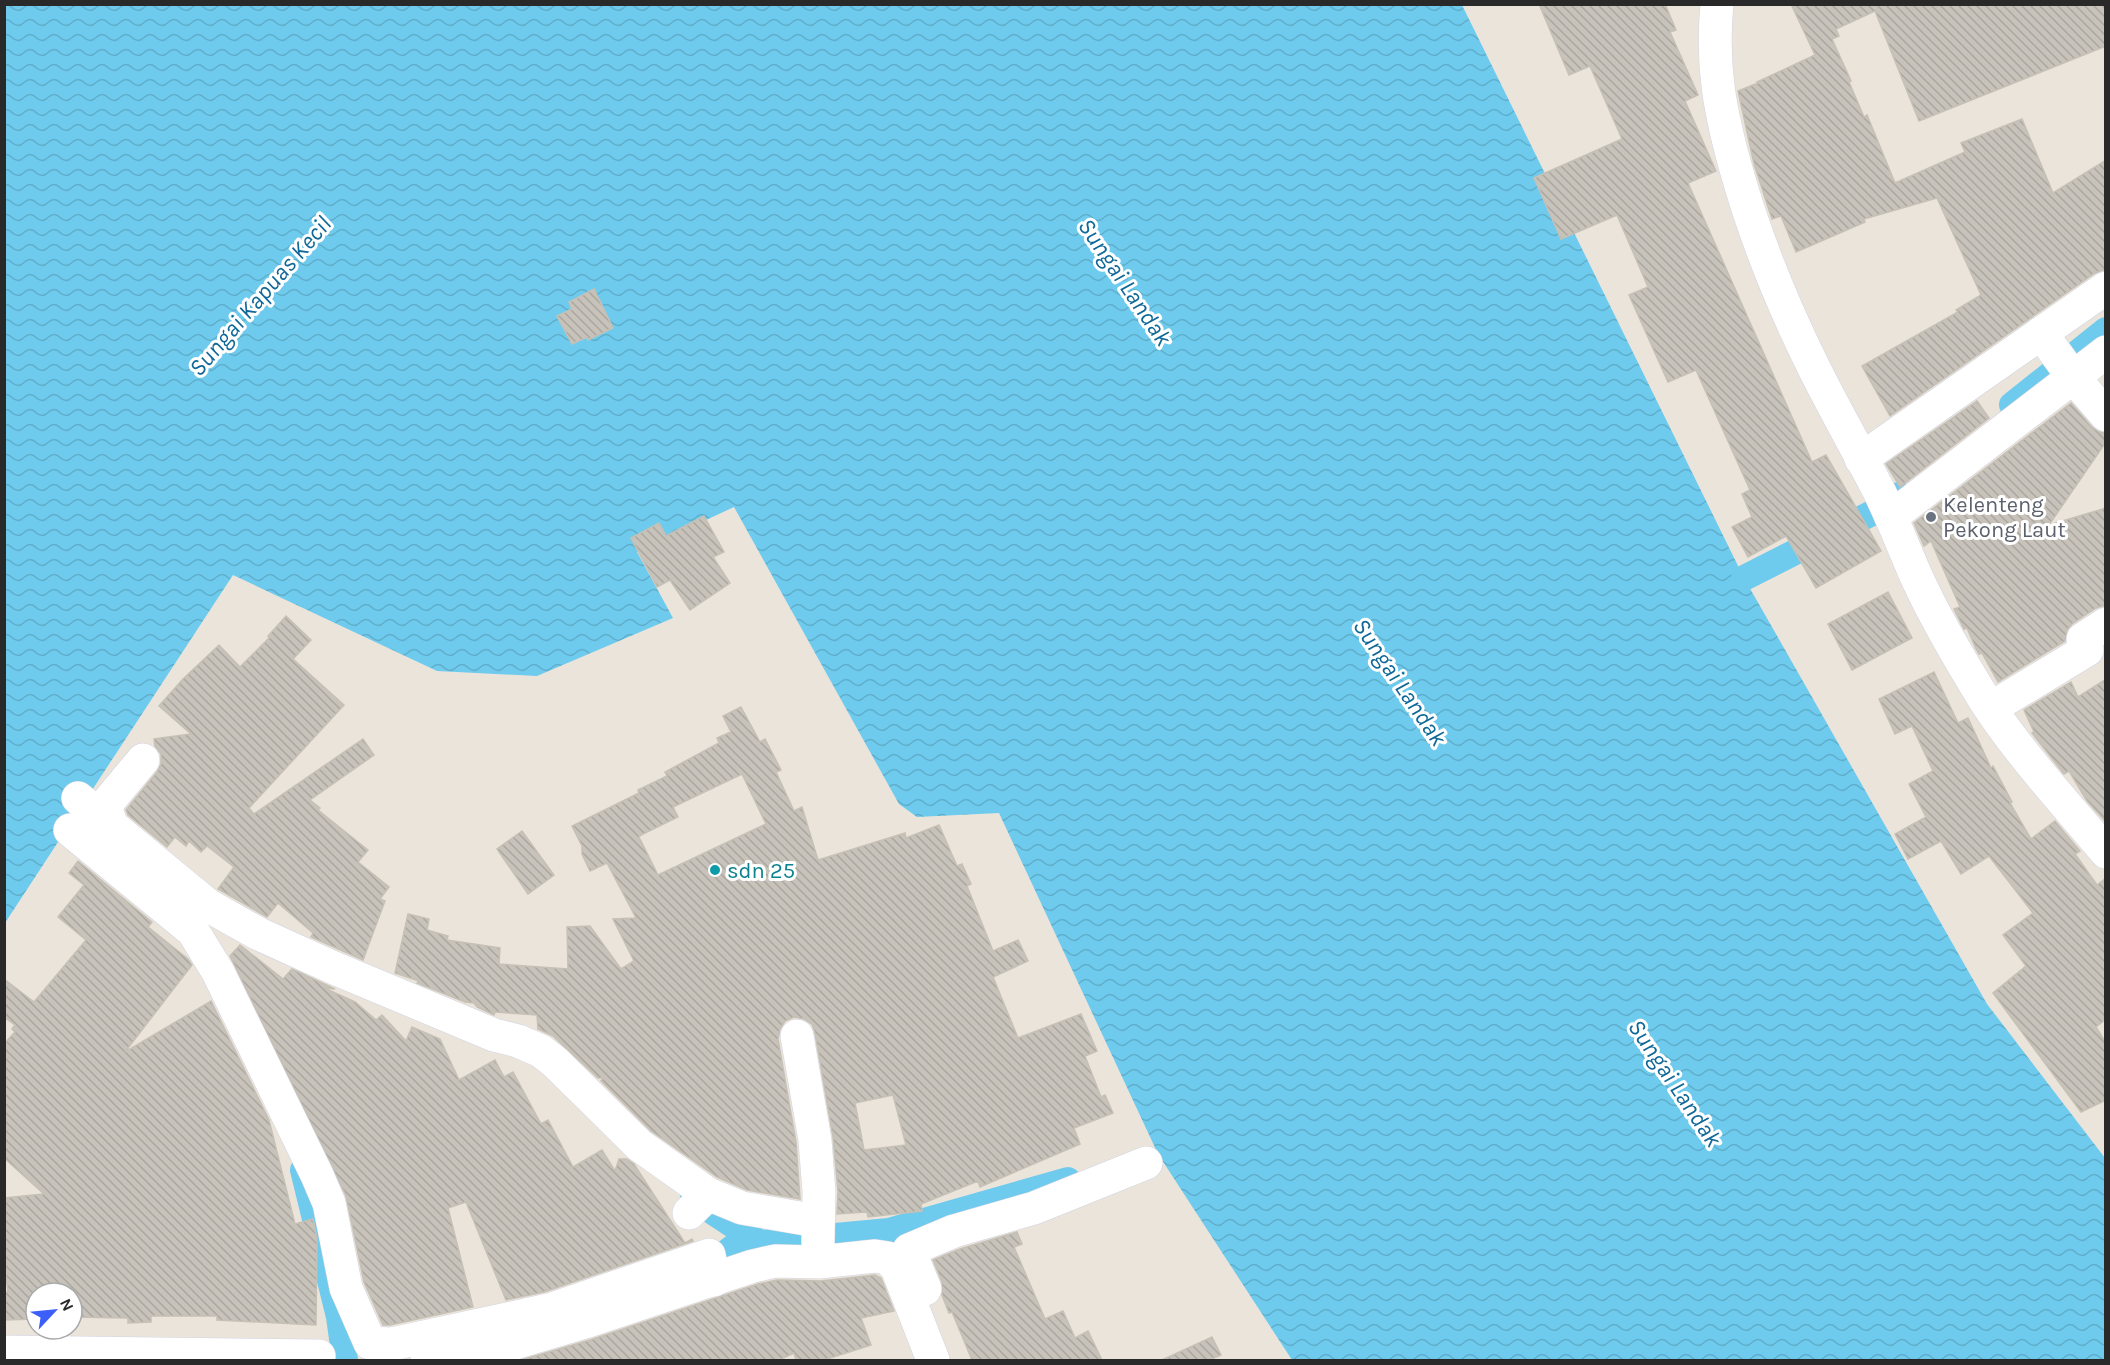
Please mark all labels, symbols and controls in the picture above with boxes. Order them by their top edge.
water label: Sungai Kapuas Kecil [183,210,337,382]
water label: Sungai Landak [1072,213,1178,352]
place label: Kelenteng Pekong Laut [1943,492,2066,543]
marker: Kelenteng Pekong Laut [1924,510,1938,524]
water label: Sungai Landak [1347,613,1453,752]
place label: sdn 25 [727,858,795,884]
marker: sdn 25 [708,863,722,877]
water label: Sungai Landak [1622,1014,1728,1153]
north arrow [24,1281,84,1341]
text: N [56,1295,78,1314]

